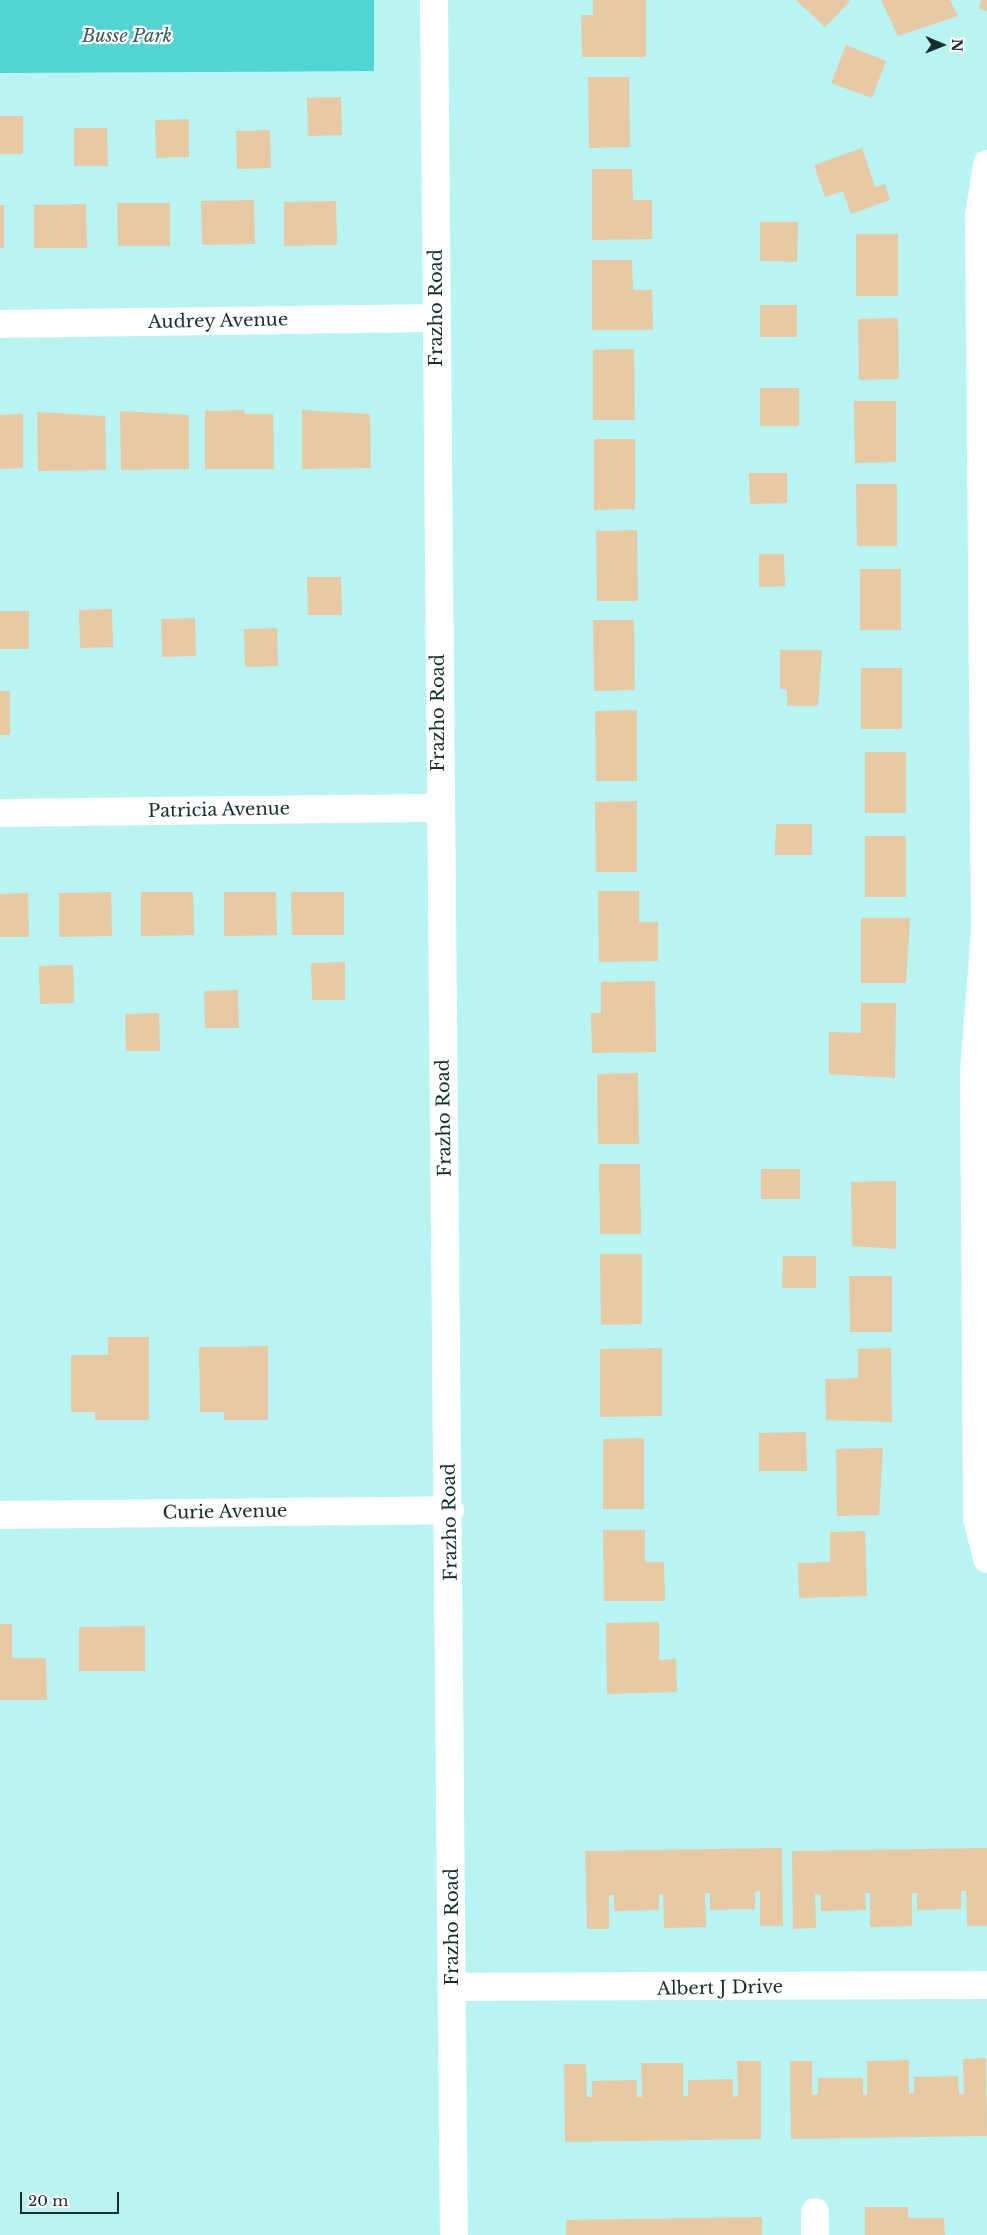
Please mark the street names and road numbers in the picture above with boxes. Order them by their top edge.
street label: Frazho Road [425,249,447,367]
street label: Audrey Avenue [147,309,289,333]
street label: Frazho Road [427,654,449,772]
street label: Patricia Avenue [147,798,291,822]
street label: Frazho Road [432,1059,456,1177]
street label: Frazho Road [438,1463,462,1581]
street label: Curie Avenue [162,1500,288,1524]
street label: Frazho Road [441,1868,463,1986]
street label: Albert J Drive [657,1976,783,2000]

